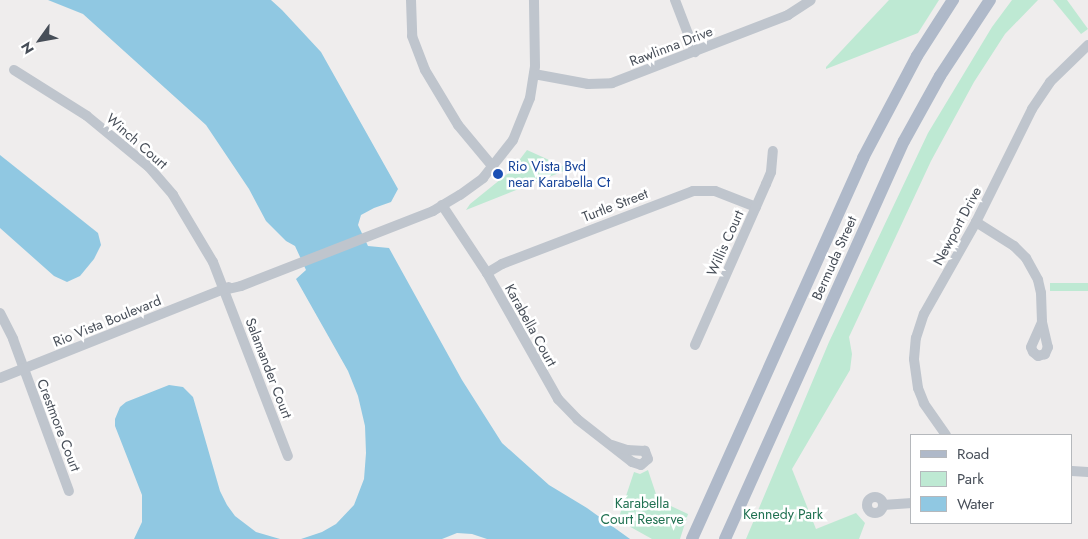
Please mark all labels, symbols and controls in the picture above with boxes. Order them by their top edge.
north arrow [15,15,65,65]
street label: Rawlinna Drive [627,22,715,70]
text: N [16,38,39,58]
street label: Winch Court [103,110,171,172]
place label: Rio Vista Bvd near Karabella Ct [508,158,610,190]
marker: Rio Vista Bvd near Karabella Ct [492,168,504,180]
street label: Newport Drive [929,184,985,268]
street label: Turtle Street [580,185,650,225]
street label: Willis Court [703,208,747,278]
street label: Bermuda Street [808,213,860,303]
street label: Karabella Court [501,281,561,369]
street label: Rio Vista Boulevard [51,292,163,350]
street label: Salamander Court [242,315,296,421]
street label: Crestmore Court [34,376,84,474]
legend [910,434,1073,524]
text: Road [957,443,989,465]
text: Park [957,468,984,490]
text: Water [957,493,994,515]
park label: Karabella Court Reserve [600,495,684,528]
park label: Kennedy Park [743,506,823,522]

